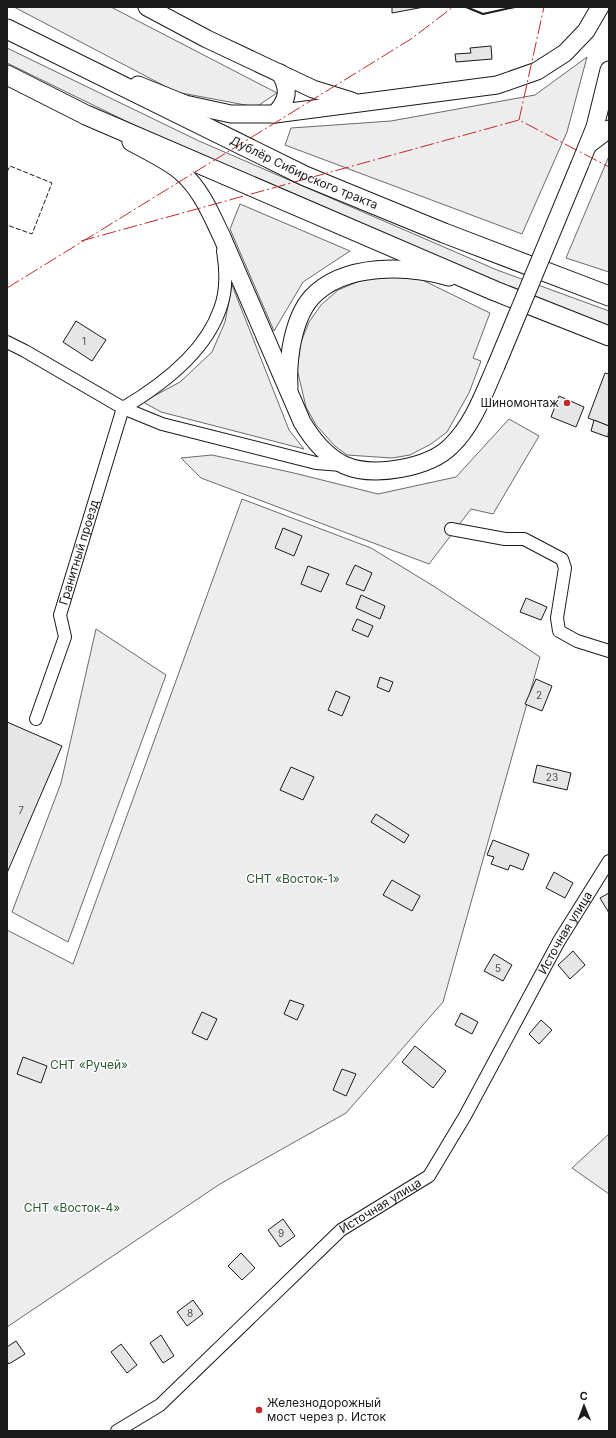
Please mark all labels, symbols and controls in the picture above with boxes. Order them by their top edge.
street label: Дублёр Сибирского тракта [228,132,380,212]
house number: 1 [82,335,86,347]
place label: Шиномонтаж [481,395,559,410]
marker: Шиномонтаж [562,398,572,408]
street label: Гранитный проезд [56,497,102,607]
house number: 2 [536,689,542,701]
house number: 23 [546,771,558,783]
house number: 7 [18,804,24,816]
park label: СНТ «Восток-1» [246,871,340,886]
street label: Источная улица [535,889,595,977]
house number: 5 [495,962,501,974]
park label: СНТ «Ручей» [50,1057,128,1072]
street label: Источная улица [336,1175,424,1236]
park label: СНТ «Восток-4» [24,1200,120,1215]
house number: 9 [278,1227,284,1239]
house number: 8 [187,1307,193,1319]
north arrow [564,1386,604,1426]
text: С [580,1389,588,1403]
place label: Железнодорожный мост через р. Исток [267,1395,386,1424]
marker: Железнодорожный мост через р. Исток [254,1405,264,1415]

